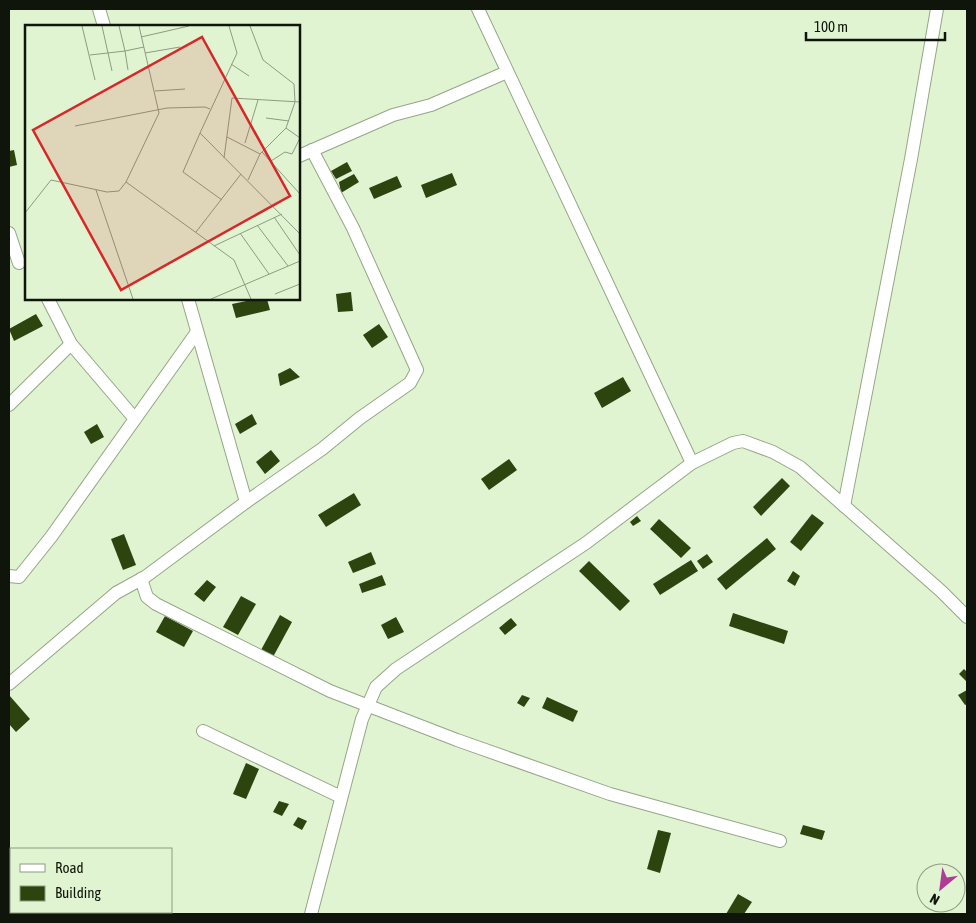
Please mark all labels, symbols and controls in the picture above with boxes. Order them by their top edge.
scale bar [806,10,945,42]
text: 100 m [814,18,848,35]
inset map [25,25,300,300]
legend [10,848,172,913]
text: Road [55,859,84,876]
north arrow [916,863,966,913]
text: Building [55,884,101,901]
text: N [927,890,942,908]

